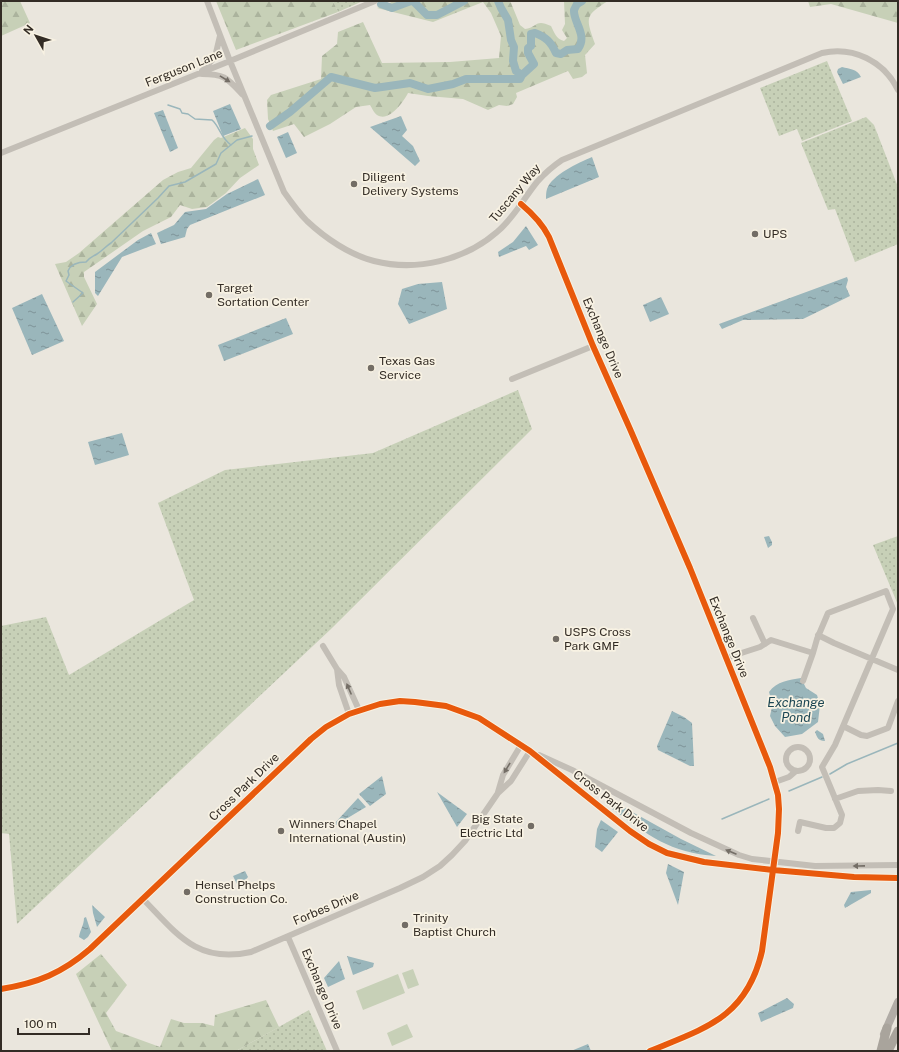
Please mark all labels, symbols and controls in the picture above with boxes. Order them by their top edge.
north arrow [16,16,56,56]
text: N [21,23,36,37]
street label: Ferguson Lane [143,46,225,90]
one-way arrow [219,75,231,82]
street label: Tuscany Way [486,160,544,225]
place label: Diligent Delivery Systems [362,170,459,198]
marker: Diligent Delivery Systems [349,179,359,189]
place label: UPS [763,227,787,241]
marker: UPS [750,229,760,239]
place label: Target Sortation Center [217,281,310,309]
marker: Target Sortation Center [204,290,214,300]
street label: Exchange Drive [580,295,626,381]
place label: Texas Gas Service [379,354,435,382]
marker: Texas Gas Service [366,363,376,373]
street label: Exchange Drive [706,594,752,680]
place label: USPS Cross Park GMF [564,625,631,653]
marker: USPS Cross Park GMF [551,634,561,644]
one-way arrow [346,683,352,694]
water label: Exchange Pond [767,695,825,725]
street label: Cross Park Drive [206,750,282,824]
one-way arrow [503,762,510,774]
street label: Cross Park Drive [571,767,652,835]
place label: Big State Electric Ltd [460,812,523,840]
place label: Winners Chapel International (Austin) [289,817,406,845]
marker: Big State Electric Ltd [526,821,536,831]
marker: Winners Chapel International (Austin) [276,826,286,836]
one-way arrow [725,849,736,855]
one-way arrow [852,863,865,869]
place label: Hensel Phelps Construction Co. [195,878,287,906]
marker: Hensel Phelps Construction Co. [182,887,192,897]
street label: Forbes Drive [291,888,361,928]
place label: Trinity Baptist Church [413,911,496,939]
marker: Trinity Baptist Church [400,920,410,930]
street label: Exchange Drive [299,946,345,1032]
scale bar [18,1010,89,1036]
text: 100 m [24,1017,57,1031]

